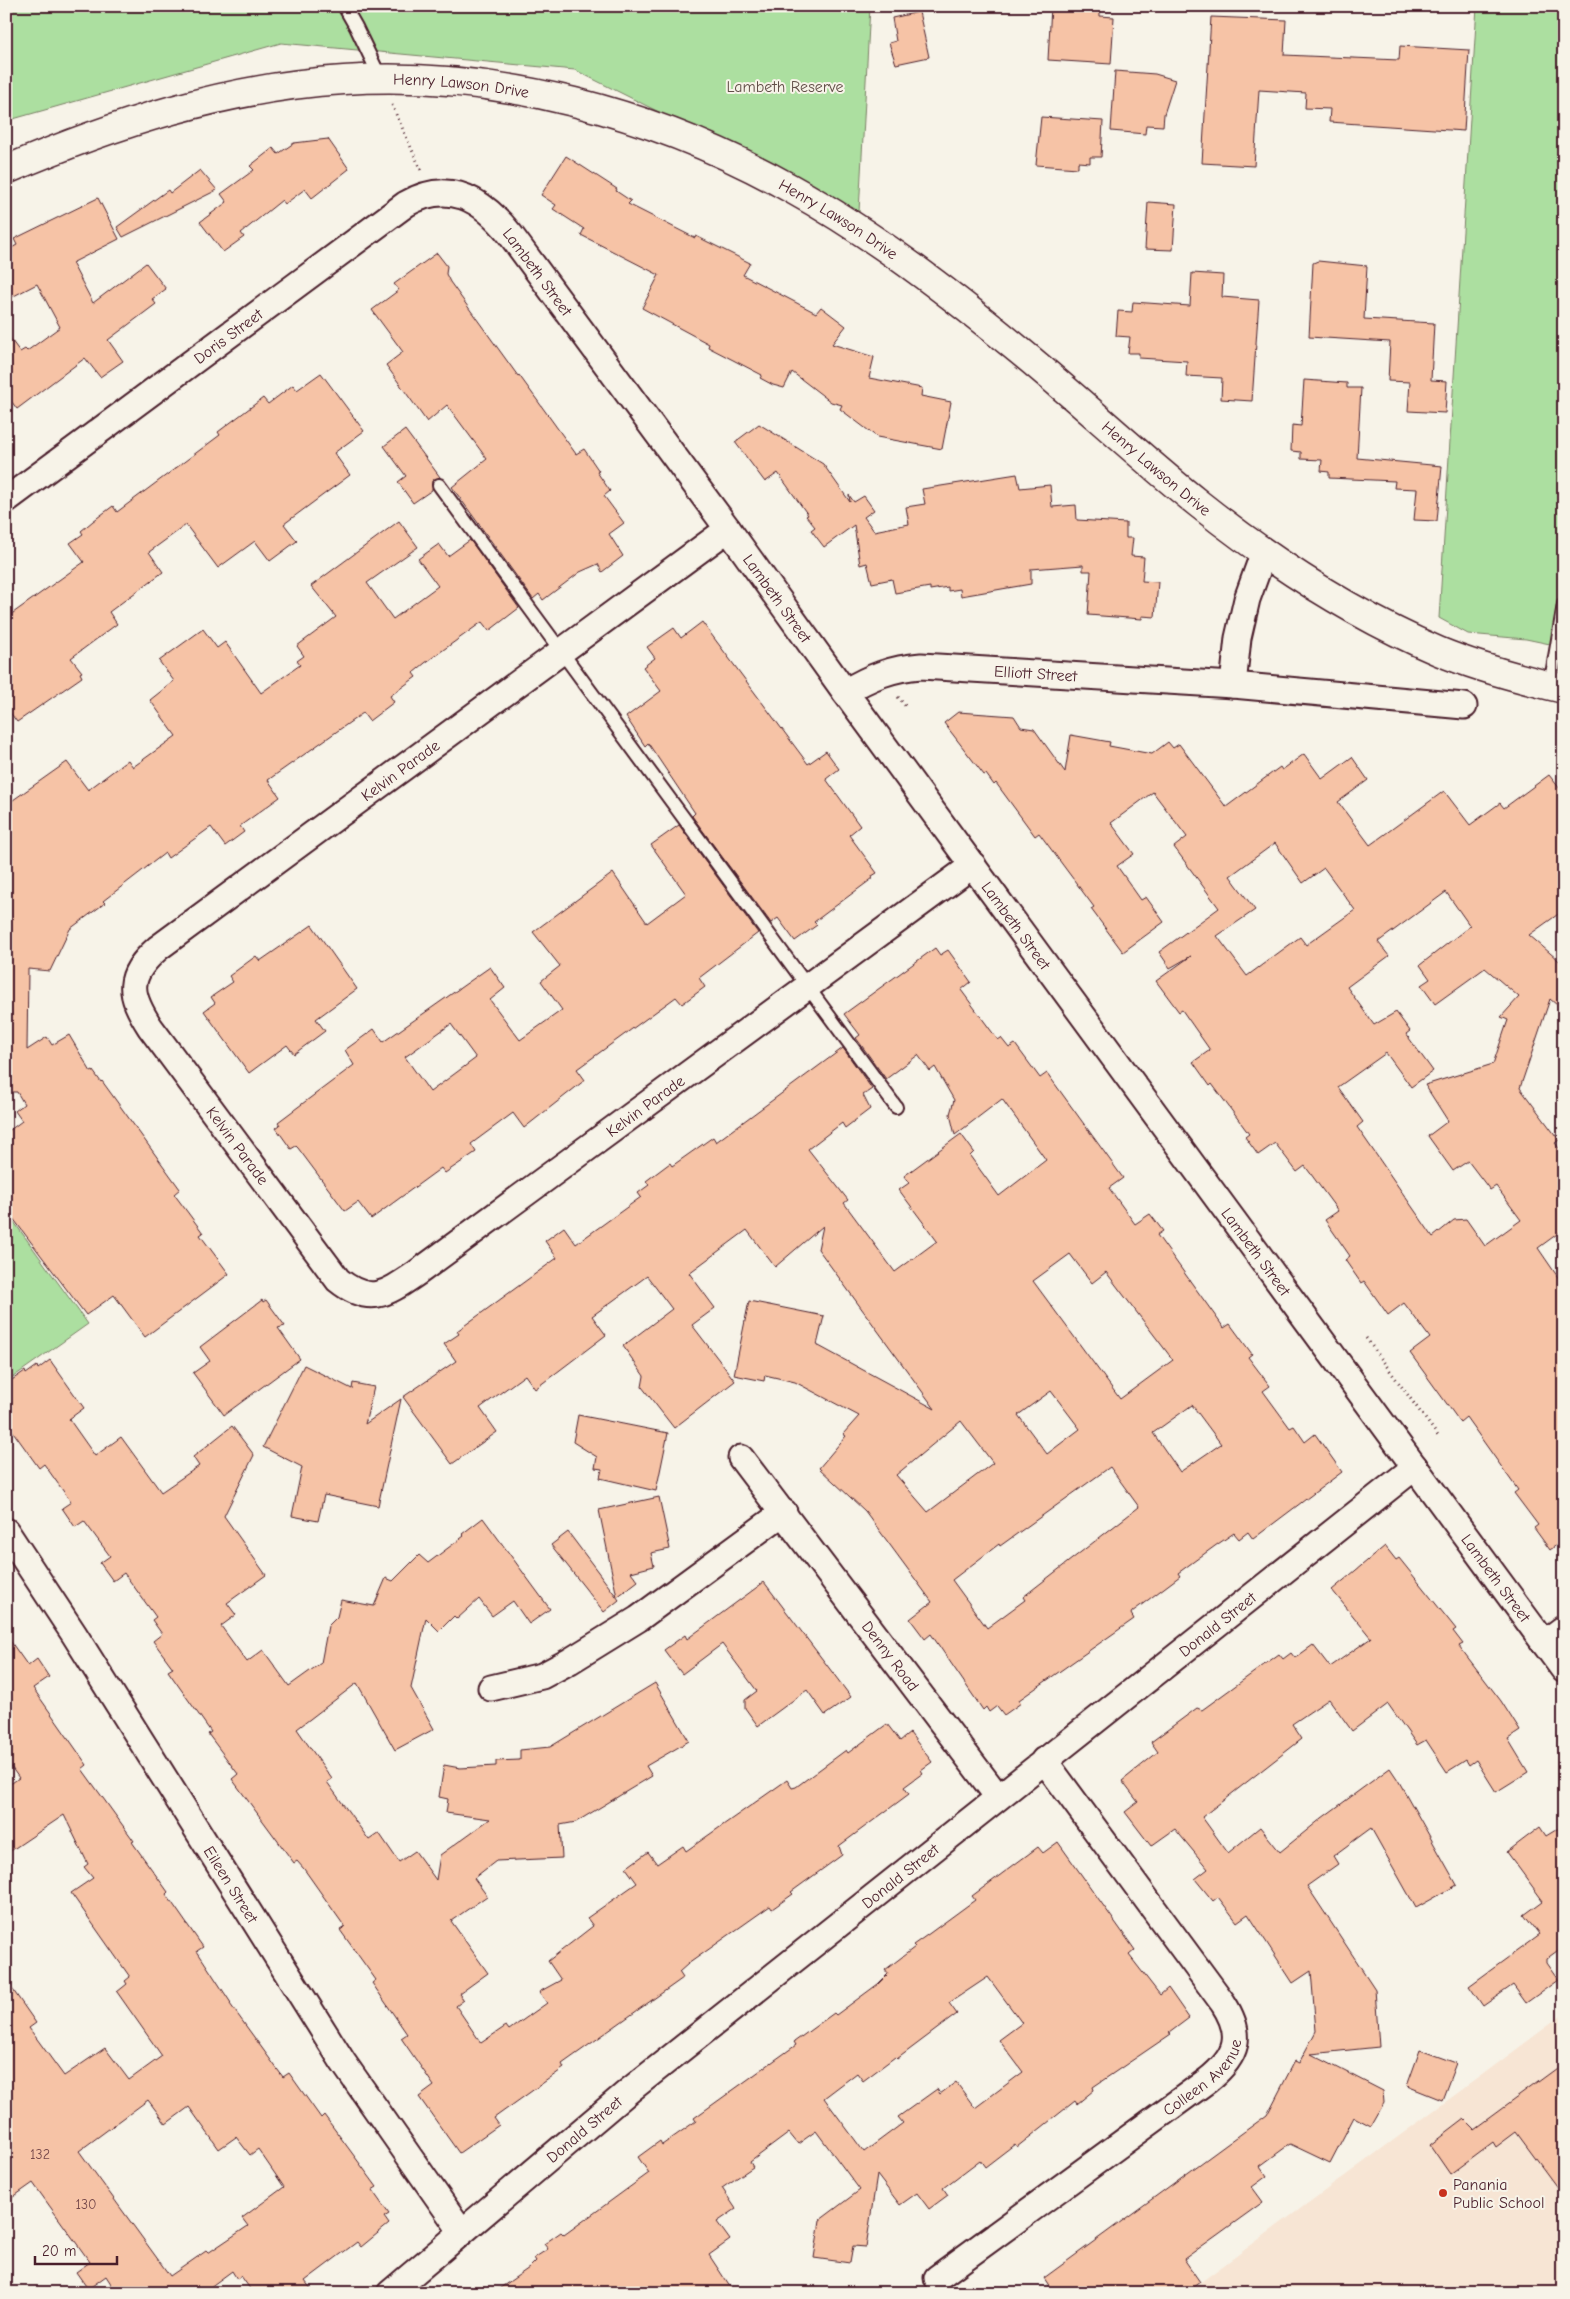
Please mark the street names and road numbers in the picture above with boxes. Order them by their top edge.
street label: Henry Lawson Drive [393,71,530,102]
street label: Henry Lawson Drive [776,176,901,263]
street label: Lambeth Street [499,225,576,320]
street label: Doris Street [191,305,267,368]
street label: Henry Lawson Drive [1098,418,1214,520]
street label: Lambeth Street [739,551,815,647]
street label: Elliott Street [993,662,1078,686]
street label: Kelvin Parade [358,736,443,805]
street label: Lambeth Street [977,878,1054,974]
street label: Kelvin Parade [603,1072,688,1141]
street label: Kelvin Parade [202,1104,272,1188]
street label: Lambeth Street [1217,1205,1294,1300]
street label: Lambeth Street [1457,1531,1534,1626]
street label: Donald Street [1176,1588,1260,1661]
street label: Denny Road [858,1618,922,1695]
street label: Donald Street [859,1840,943,1913]
street label: Eileen Street [200,1843,261,1927]
street label: Colleen Avenue [1160,2038,1245,2120]
street label: Donald Street [543,2093,626,2167]

